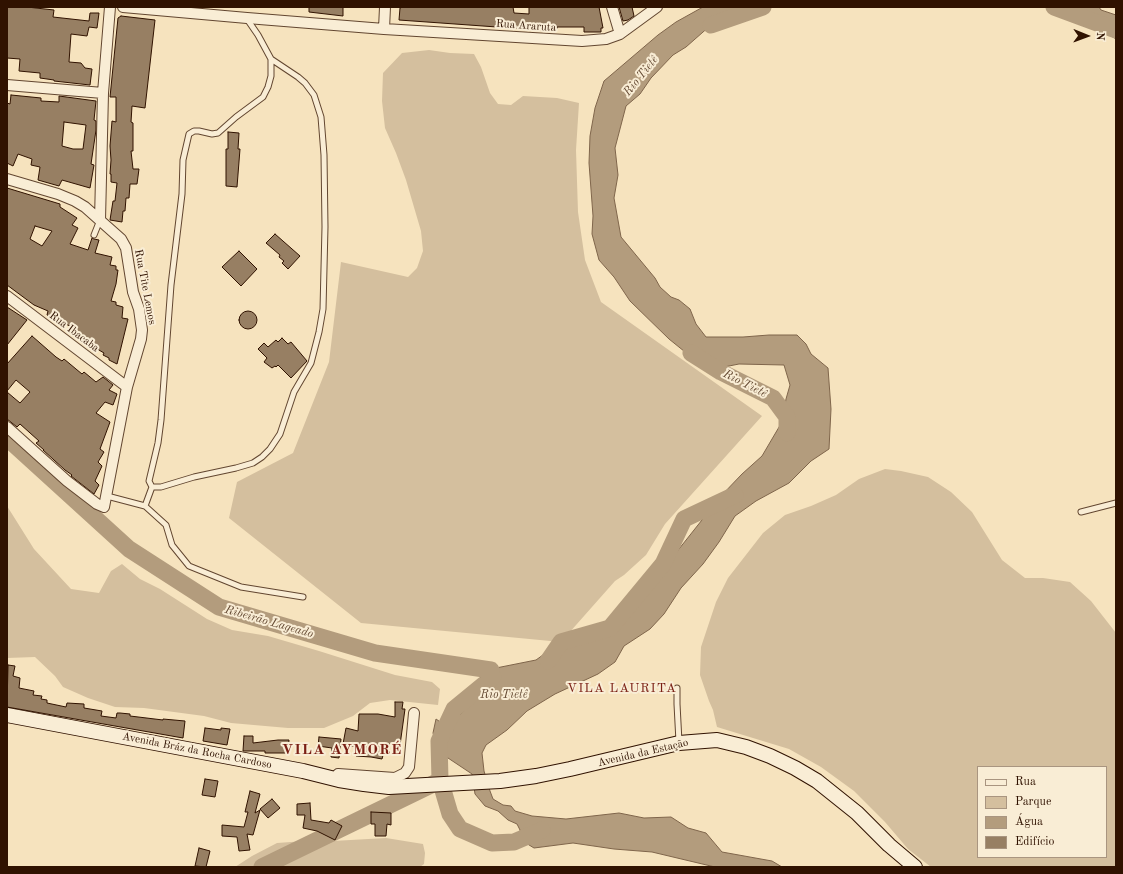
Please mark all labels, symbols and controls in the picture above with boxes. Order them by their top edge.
north arrow [1067,16,1107,56]
street label: Rua Araruta [495,17,557,35]
text: N [1094,32,1105,41]
water label: Rio Tietê [620,53,662,99]
street label: Rua Tite Lemos [131,248,159,326]
street label: Rua Ibacaba [46,309,102,355]
water label: Rio Tietê [721,367,769,401]
water label: Ribeirão Lageado [223,602,315,642]
district label: VILA LAURITA [567,681,677,697]
water label: Rio Tietê [480,688,528,702]
street label: Avenida Bráz da Rocha Cardoso [121,730,273,772]
street label: Avenida da Estação [596,736,690,770]
district label: VILA AYMORÉ [282,741,402,759]
legend [977,766,1107,858]
text: Rua [1015,776,1036,788]
text: Parque [1015,796,1051,808]
text: Água [1015,816,1043,828]
text: Edifício [1015,836,1054,848]

